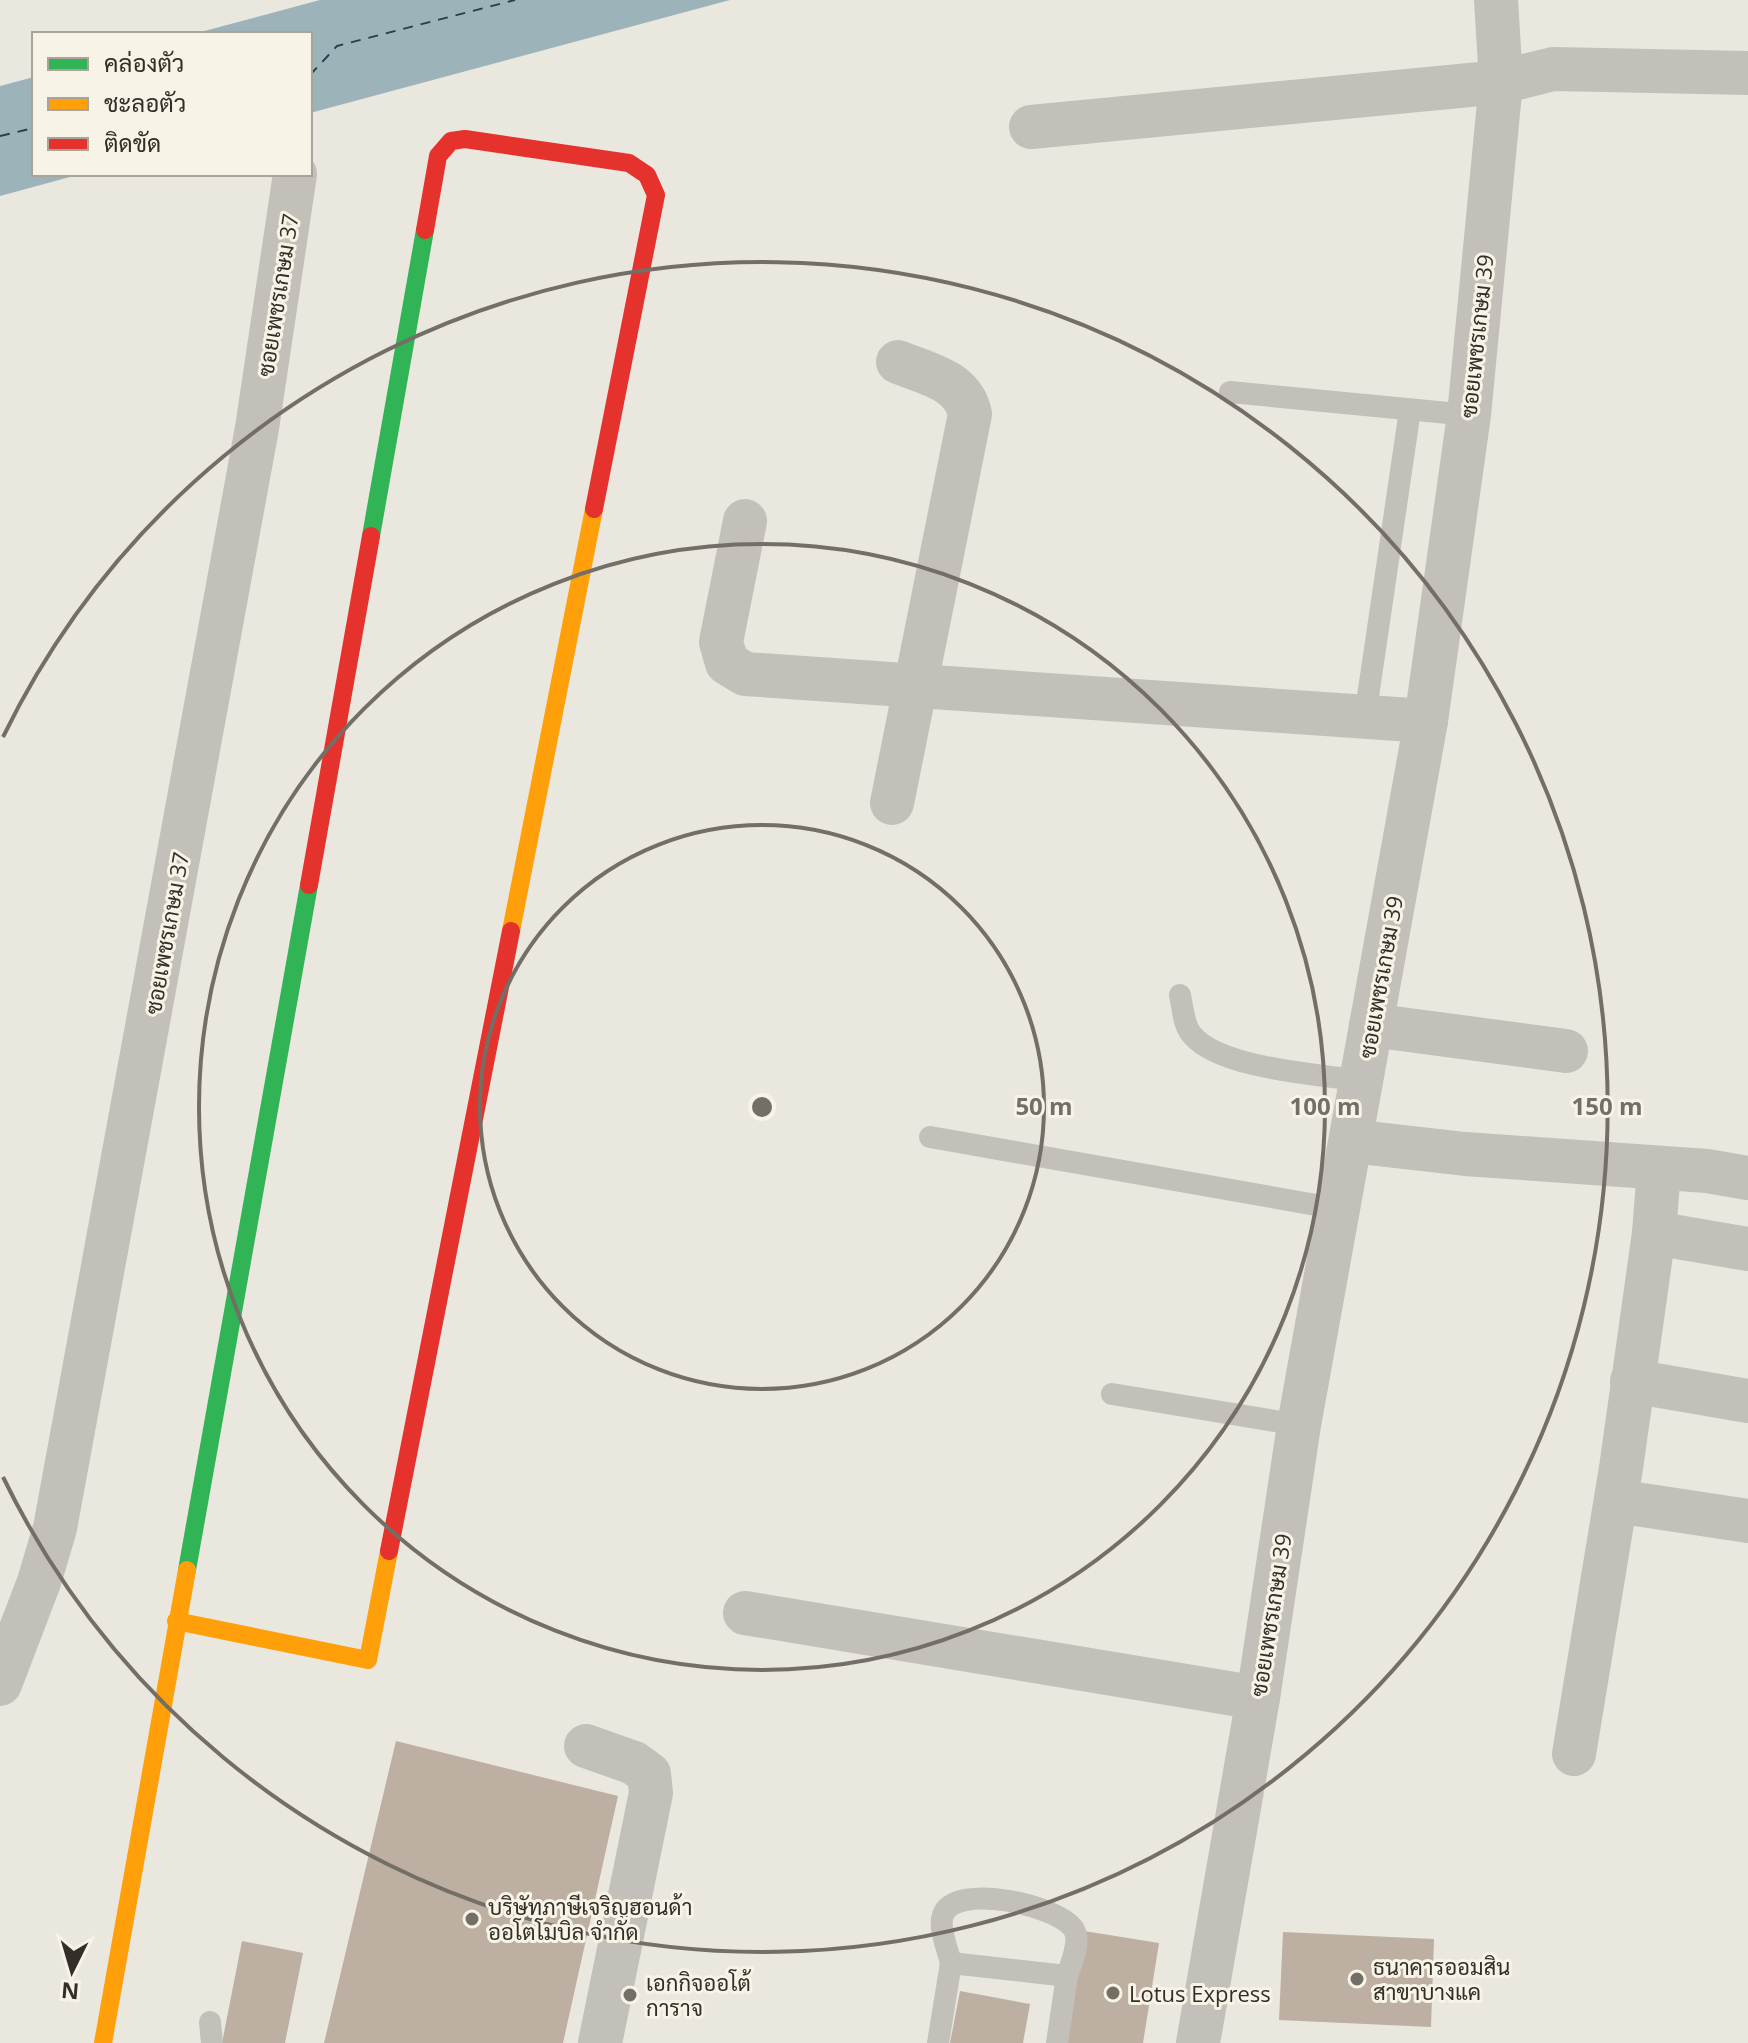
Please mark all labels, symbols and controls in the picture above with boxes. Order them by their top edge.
legend [32,32,312,176]
text: คล่องตัว [104,46,184,79]
text: ชะลอตัว [104,86,186,119]
text: ติดขัด [104,126,161,159]
street label: ซอยเพชรเกษม 37 [249,211,305,379]
street label: ซอยเพชรเกษม 39 [1452,253,1500,419]
street label: ซอยเพชรเกษม 37 [137,849,195,1017]
street label: ซอยเพชรเกษม 39 [1351,893,1409,1061]
text: 50 m [1015,1089,1073,1122]
text: 100 m [1290,1089,1360,1122]
text: 150 m [1572,1089,1642,1122]
centre of rings [748,1093,776,1121]
street label: ซอยเพชรเกษม 39 [1242,1531,1298,1699]
place label: บริษัทภาษีเจริญฮอนด้า ออโตโมบิล จำกัด [488,1891,692,1946]
marker: บริษัทภาษีเจริญฮอนด้า ออโตโมบิล จำกัด [463,1910,481,1928]
north arrow [32,1931,112,2011]
place label: ธนาคารออมสิน สาขาบางแค [1373,1951,1510,2006]
place label: เอกกิจออโต้ การาจ [646,1967,752,2022]
marker: ธนาคารออมสิน สาขาบางแค [1348,1970,1366,1988]
text: N [60,1976,80,2008]
place label: Lotus Express [1129,1978,1271,2008]
marker: Lotus Express [1104,1984,1122,2002]
marker: เอกกิจออโต้ การาจ [621,1986,639,2004]

